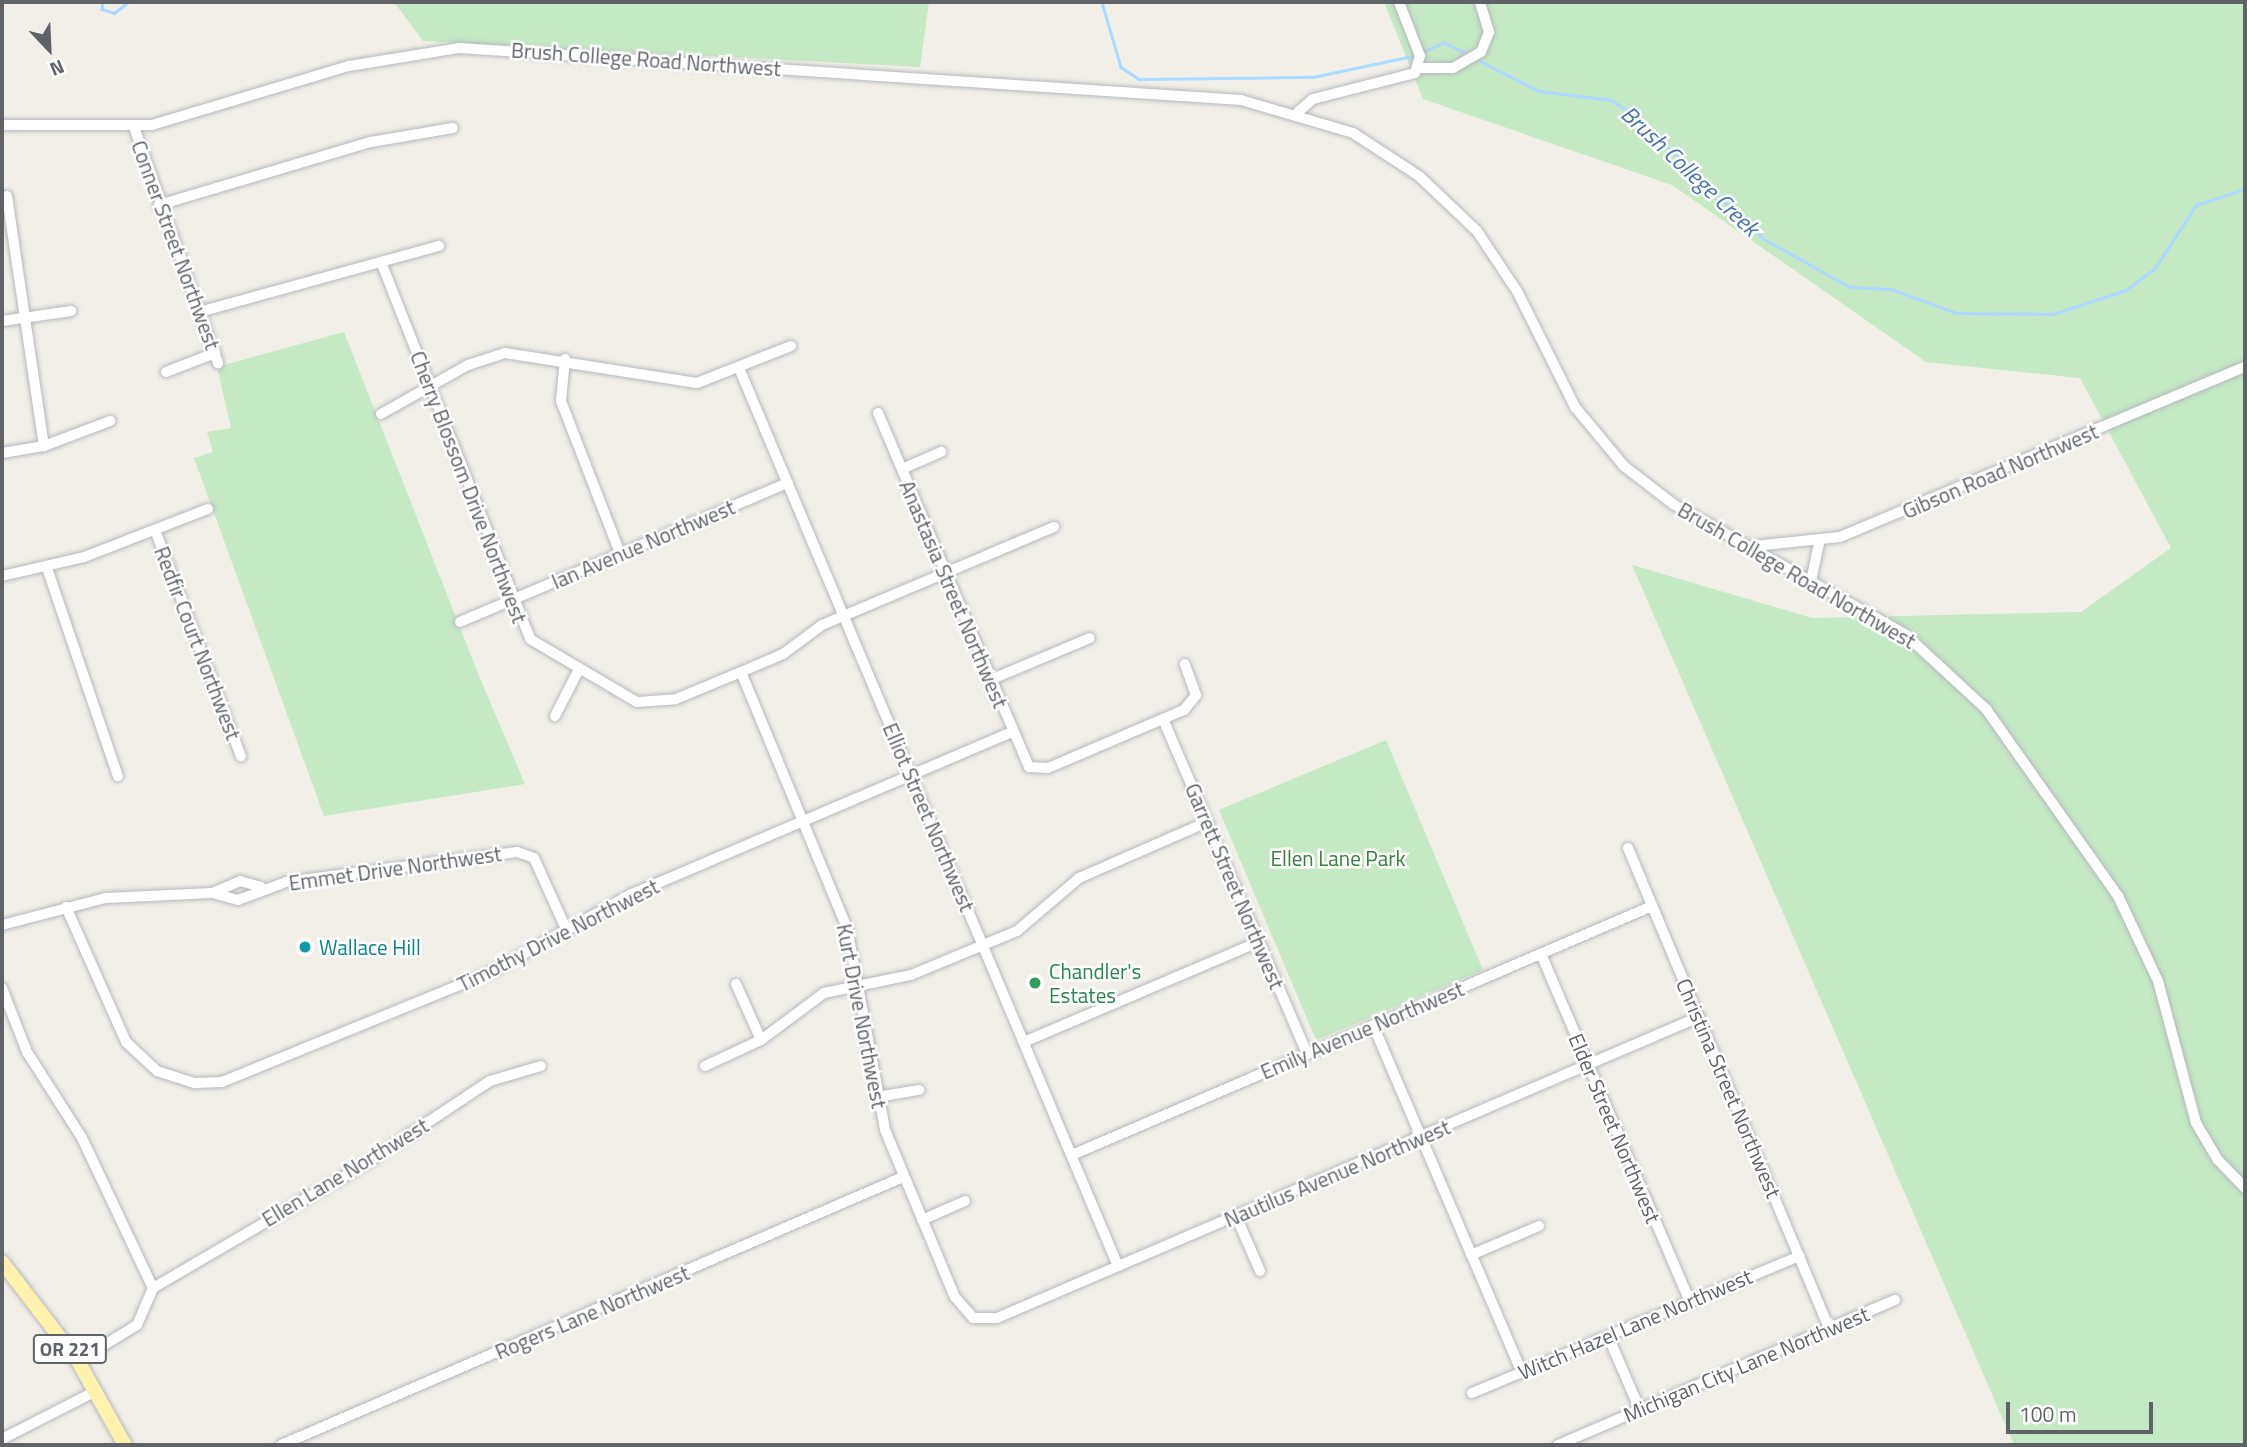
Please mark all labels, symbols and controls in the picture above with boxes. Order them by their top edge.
north arrow [14,14,84,84]
street label: Brush College Road Northwest [510,37,782,81]
text: N [46,53,69,85]
water label: Brush College Creek [1615,100,1765,242]
street label: Conner Street Northwest [126,137,226,353]
street label: Cherry Blossom Drive Northwest [405,347,533,627]
street label: Gibson Road Northwest [1898,418,2102,524]
street label: Anastasia Street Northwest [895,476,1013,712]
street label: Ian Avenue Northwest [548,494,738,594]
street label: Brush College Road Northwest [1674,496,1920,654]
street label: Redfir Court Northwest [149,543,247,743]
street label: Elliot Street Northwest [878,719,980,915]
street label: Garrett Street Northwest [1180,779,1290,993]
street label: Emmet Drive Northwest [287,841,503,895]
park label: Ellen Lane Park [1270,845,1406,871]
street label: Timothy Drive Northwest [453,873,663,997]
street label: Kurt Drive Northwest [832,922,892,1110]
place label: Wallace Hill [319,934,421,960]
marker: Wallace Hill [297,939,313,955]
place label: Chandler's Estates [1049,958,1141,1008]
street label: Christina Street Northwest [1671,974,1787,1202]
marker: Chandler's Estates [1027,975,1043,991]
street label: Emily Avenue Northwest [1257,976,1467,1084]
street label: Elder Street Northwest [1564,1029,1666,1227]
street label: Ellen Lane Northwest [257,1112,433,1232]
street label: Nautilus Avenue Northwest [1220,1114,1454,1232]
street label: Rogers Lane Northwest [491,1260,693,1364]
street label: Witch Hazel Lane Northwest [1514,1263,1756,1385]
street label: Michigan City Lane Northwest [1619,1301,1873,1427]
road number: OR 221 [32,1334,108,1364]
scale bar [2009,1388,2156,1432]
text: 100 m [2019,1398,2076,1430]

